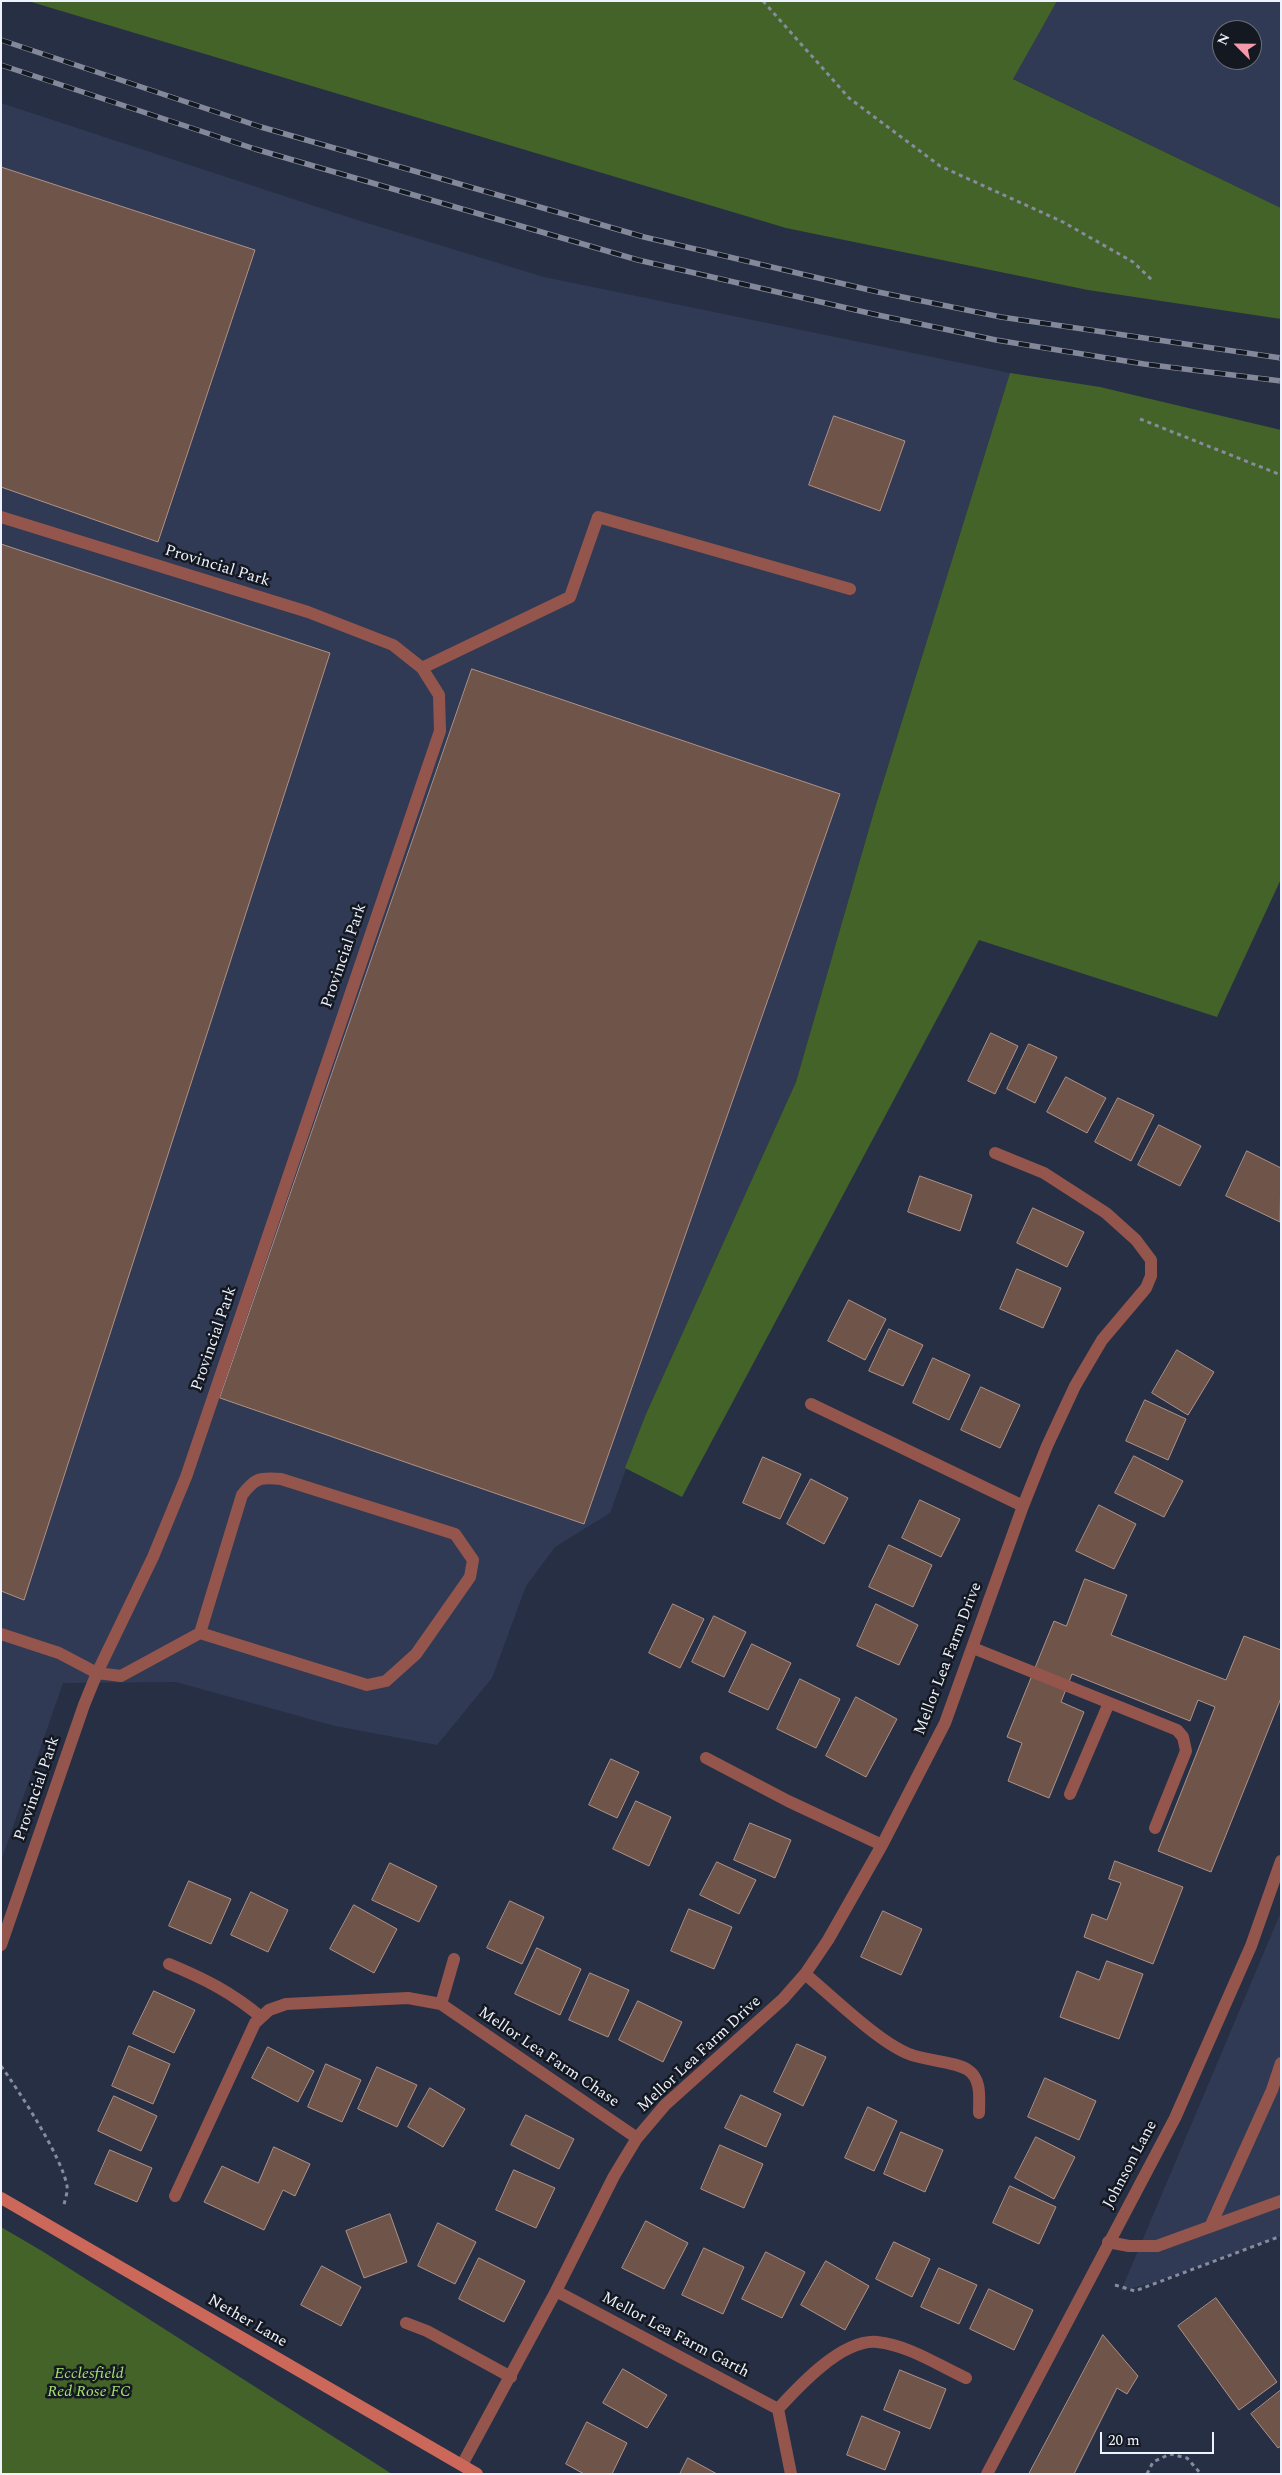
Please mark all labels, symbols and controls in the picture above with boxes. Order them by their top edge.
north arrow [1212,20,1262,70]
text: N [1212,30,1236,49]
street label: Provincial Park [162,542,272,592]
street label: Provincial Park [318,901,372,1011]
street label: Provincial Park [188,1284,242,1394]
street label: Mellor Lea Farm Drive [911,1580,987,1738]
street label: Provincial Park [11,1734,65,1844]
street label: Mellor Lea Farm Drive [634,1993,766,2117]
street label: Mellor Lea Farm Chase [474,2004,622,2112]
street label: Johnson Lane [1100,2118,1162,2212]
street label: Mellor Lea Farm Garth [598,2289,752,2383]
street label: Nether Lane [204,2292,290,2352]
park label: Ecclesfield Red Rose FC [47,2365,131,2403]
scale bar [1102,2422,1216,2454]
text: 20 m [1108,2429,1140,2452]

